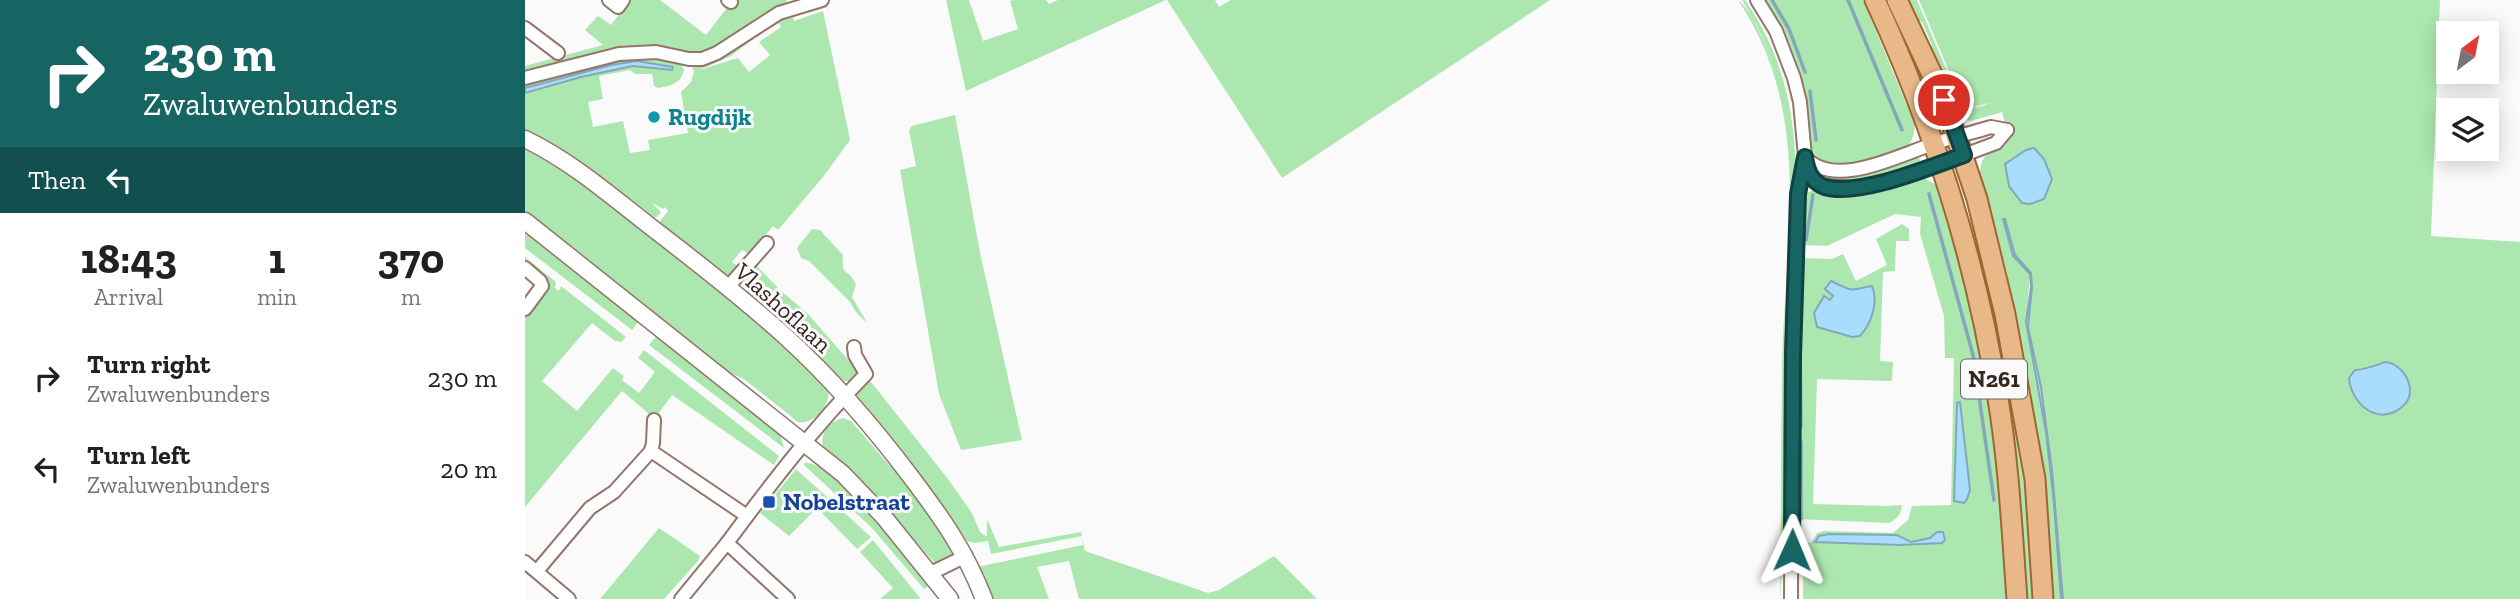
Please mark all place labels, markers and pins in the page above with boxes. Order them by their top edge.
pin [1914,70,1974,130]
place label: Rugdijk [668,102,751,131]
marker: Rugdijk [646,109,662,125]
place label: Nobelstraat [783,487,910,516]
marker: Nobelstraat [761,494,777,510]

